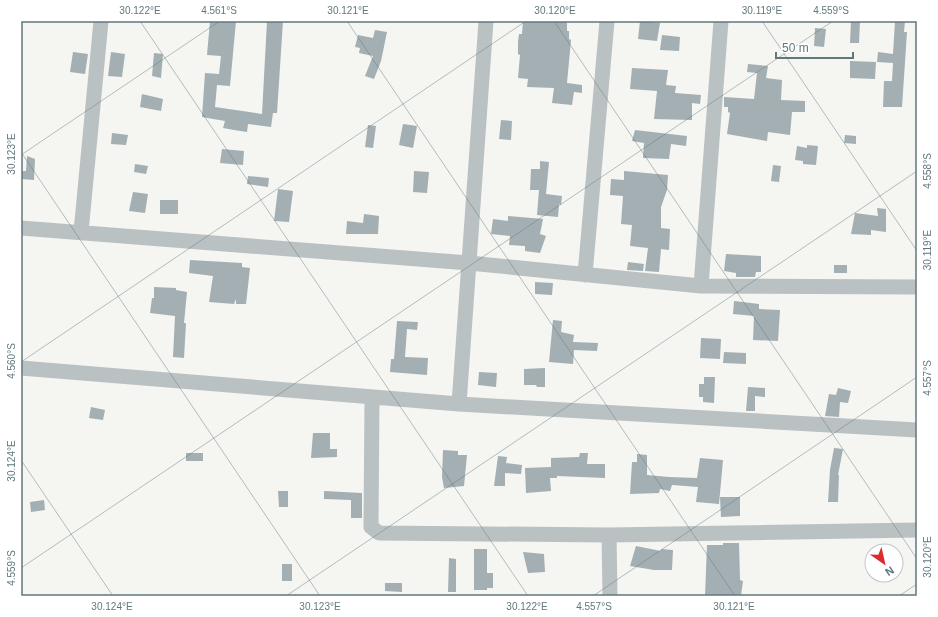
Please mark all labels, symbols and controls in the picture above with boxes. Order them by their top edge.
text: 30.122°E [119,5,161,16]
text: 4.561°S [201,5,237,16]
text: 30.121°E [327,5,369,16]
text: 30.120°E [534,5,576,16]
text: 30.119°E [742,5,783,16]
text: 4.559°S [813,5,849,16]
scale bar [776,34,853,60]
text: 50 m [782,41,809,55]
text: 30.123°E [6,133,17,175]
text: 4.558°S [922,153,933,189]
text: 30.119°E [922,229,933,270]
text: 4.560°S [6,343,17,379]
text: 4.557°S [922,360,933,396]
text: 30.124°E [6,440,17,482]
text: 30.120°E [922,536,933,578]
north arrow [864,543,904,583]
text: 4.559°S [6,550,17,586]
text: N [883,564,896,579]
text: 30.124°E [91,601,133,612]
text: 30.123°E [299,601,341,612]
text: 30.122°E [506,601,548,612]
text: 4.557°S [576,601,612,612]
text: 30.121°E [713,601,755,612]

